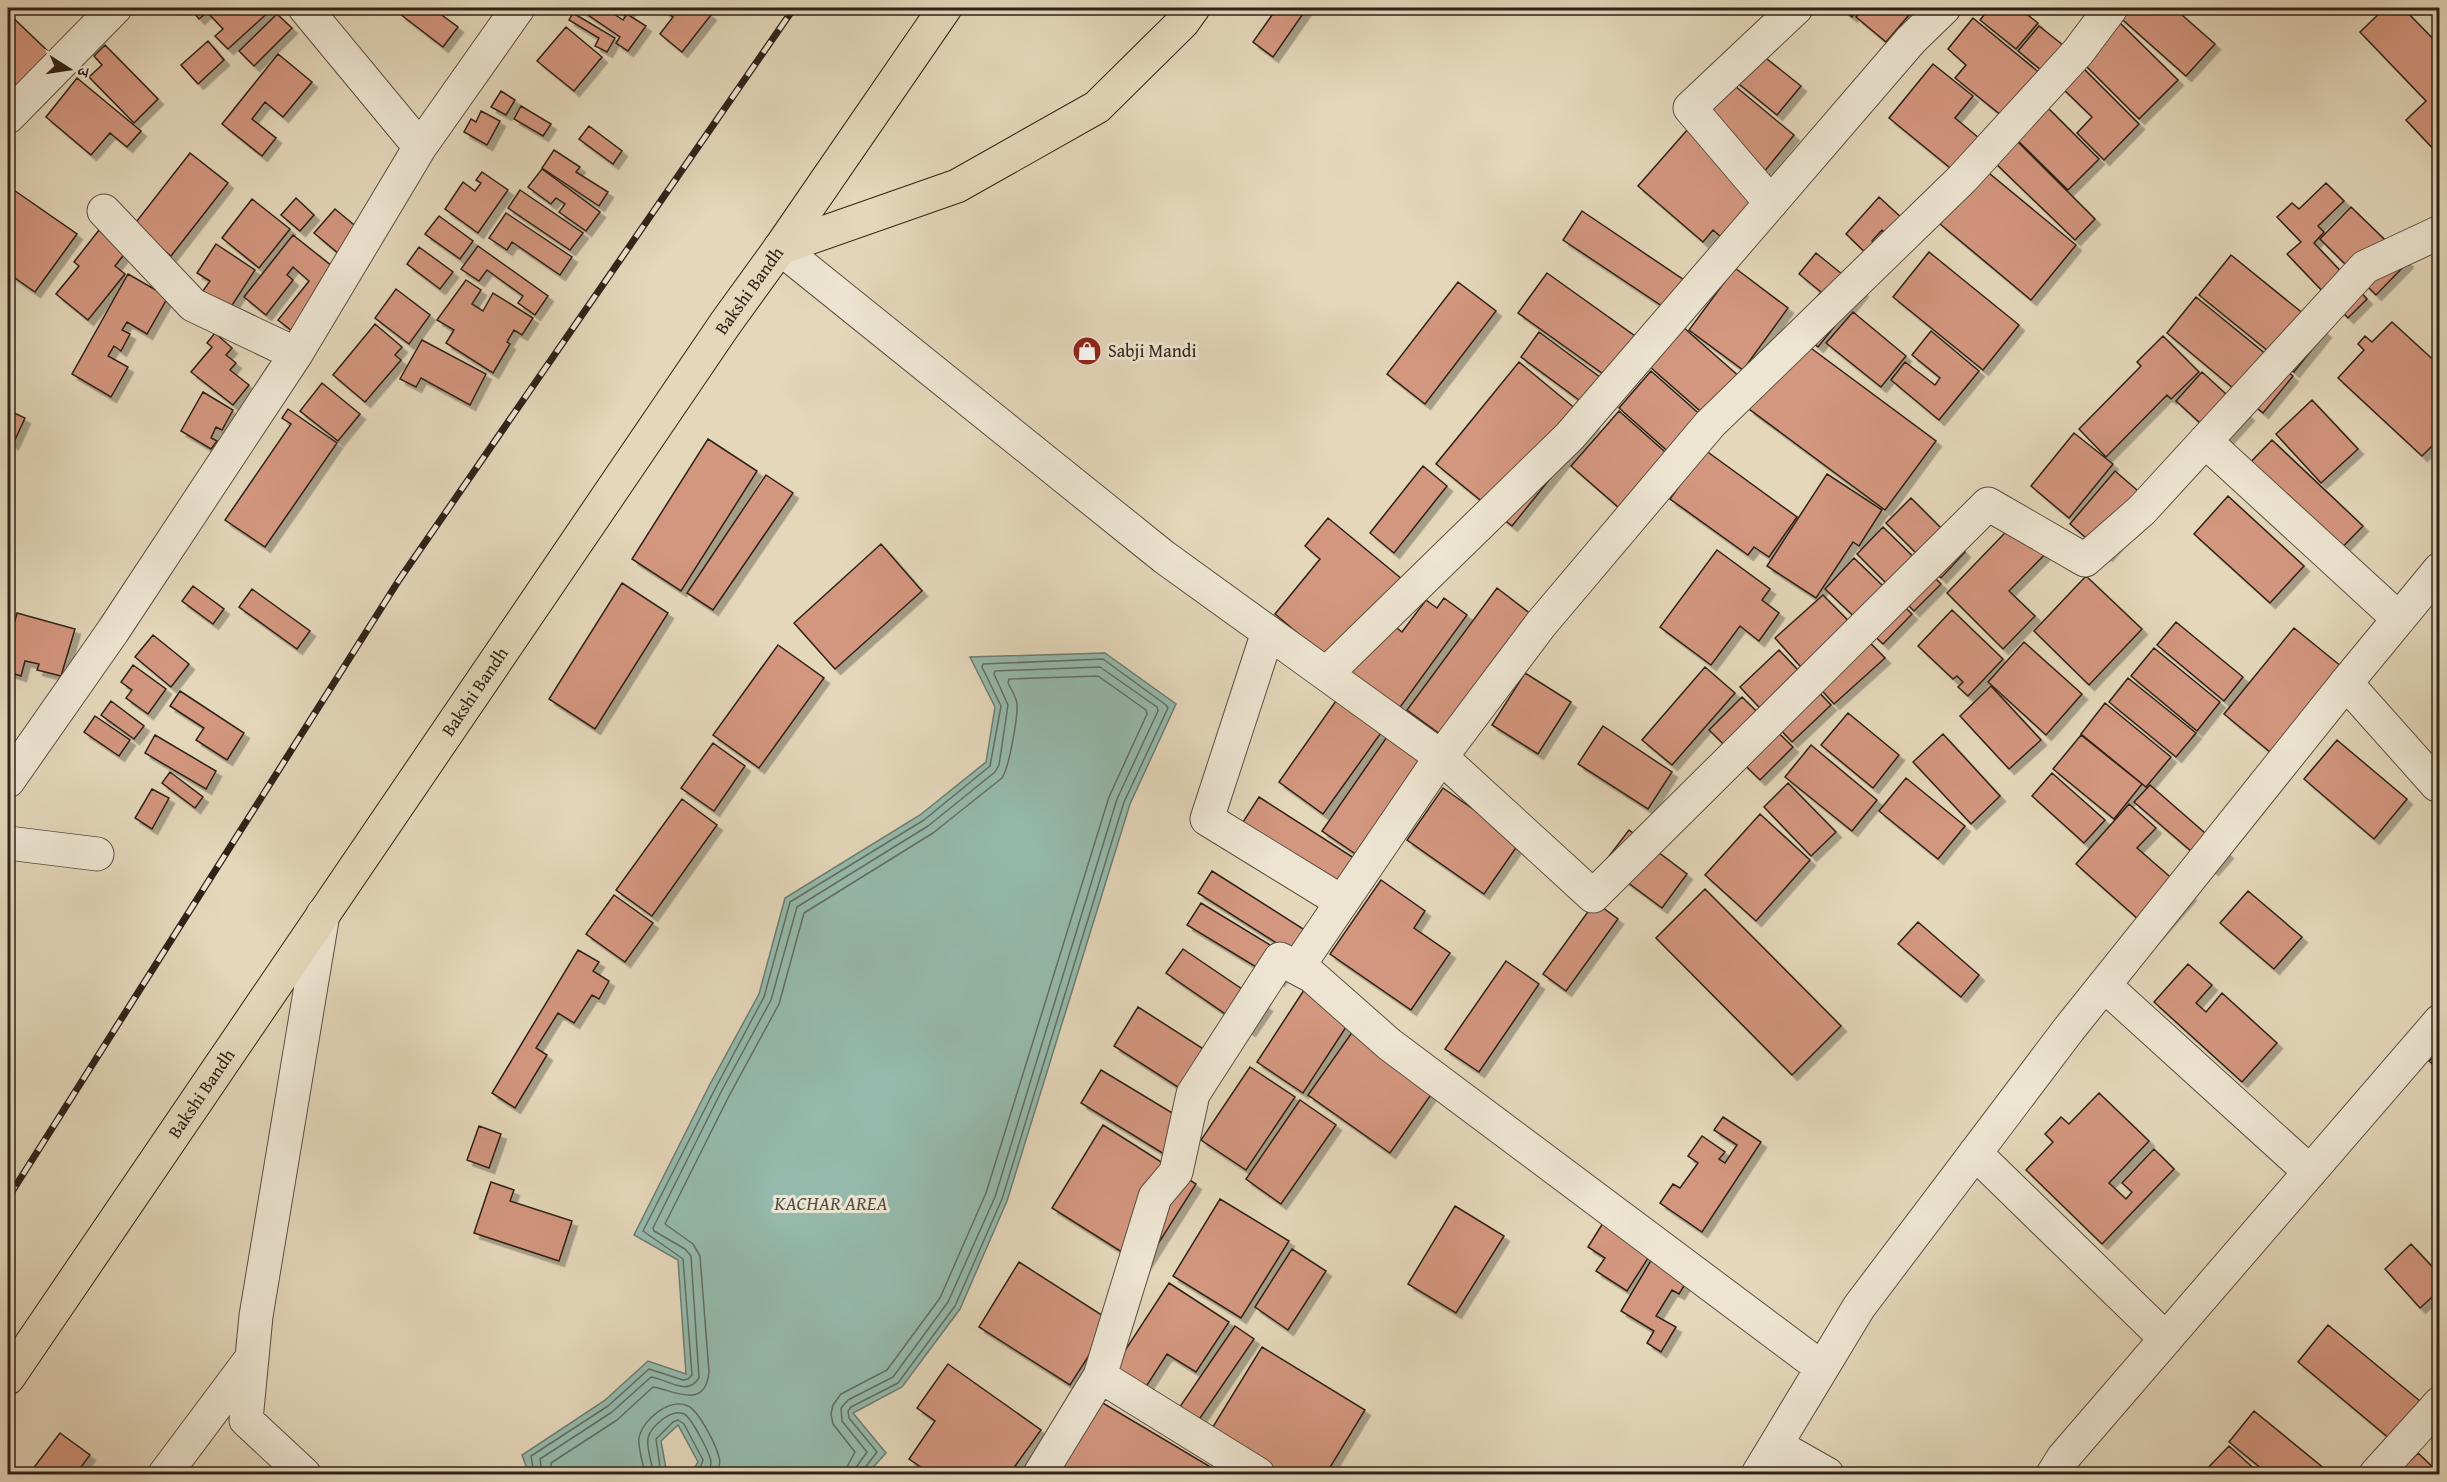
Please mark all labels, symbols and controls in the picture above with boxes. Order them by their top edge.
north arrow [39,39,99,99]
text: उ [71,65,96,80]
street label: Bakshi Bandh [708,241,790,340]
shop icon: Sabji Mandi [1071,335,1103,367]
place label: Sabji Mandi [1108,337,1197,364]
street label: Bakshi Bandh [434,641,514,742]
street label: Bakshi Bandh [161,1043,241,1143]
water label: KACHAR AREA [773,1188,888,1217]

